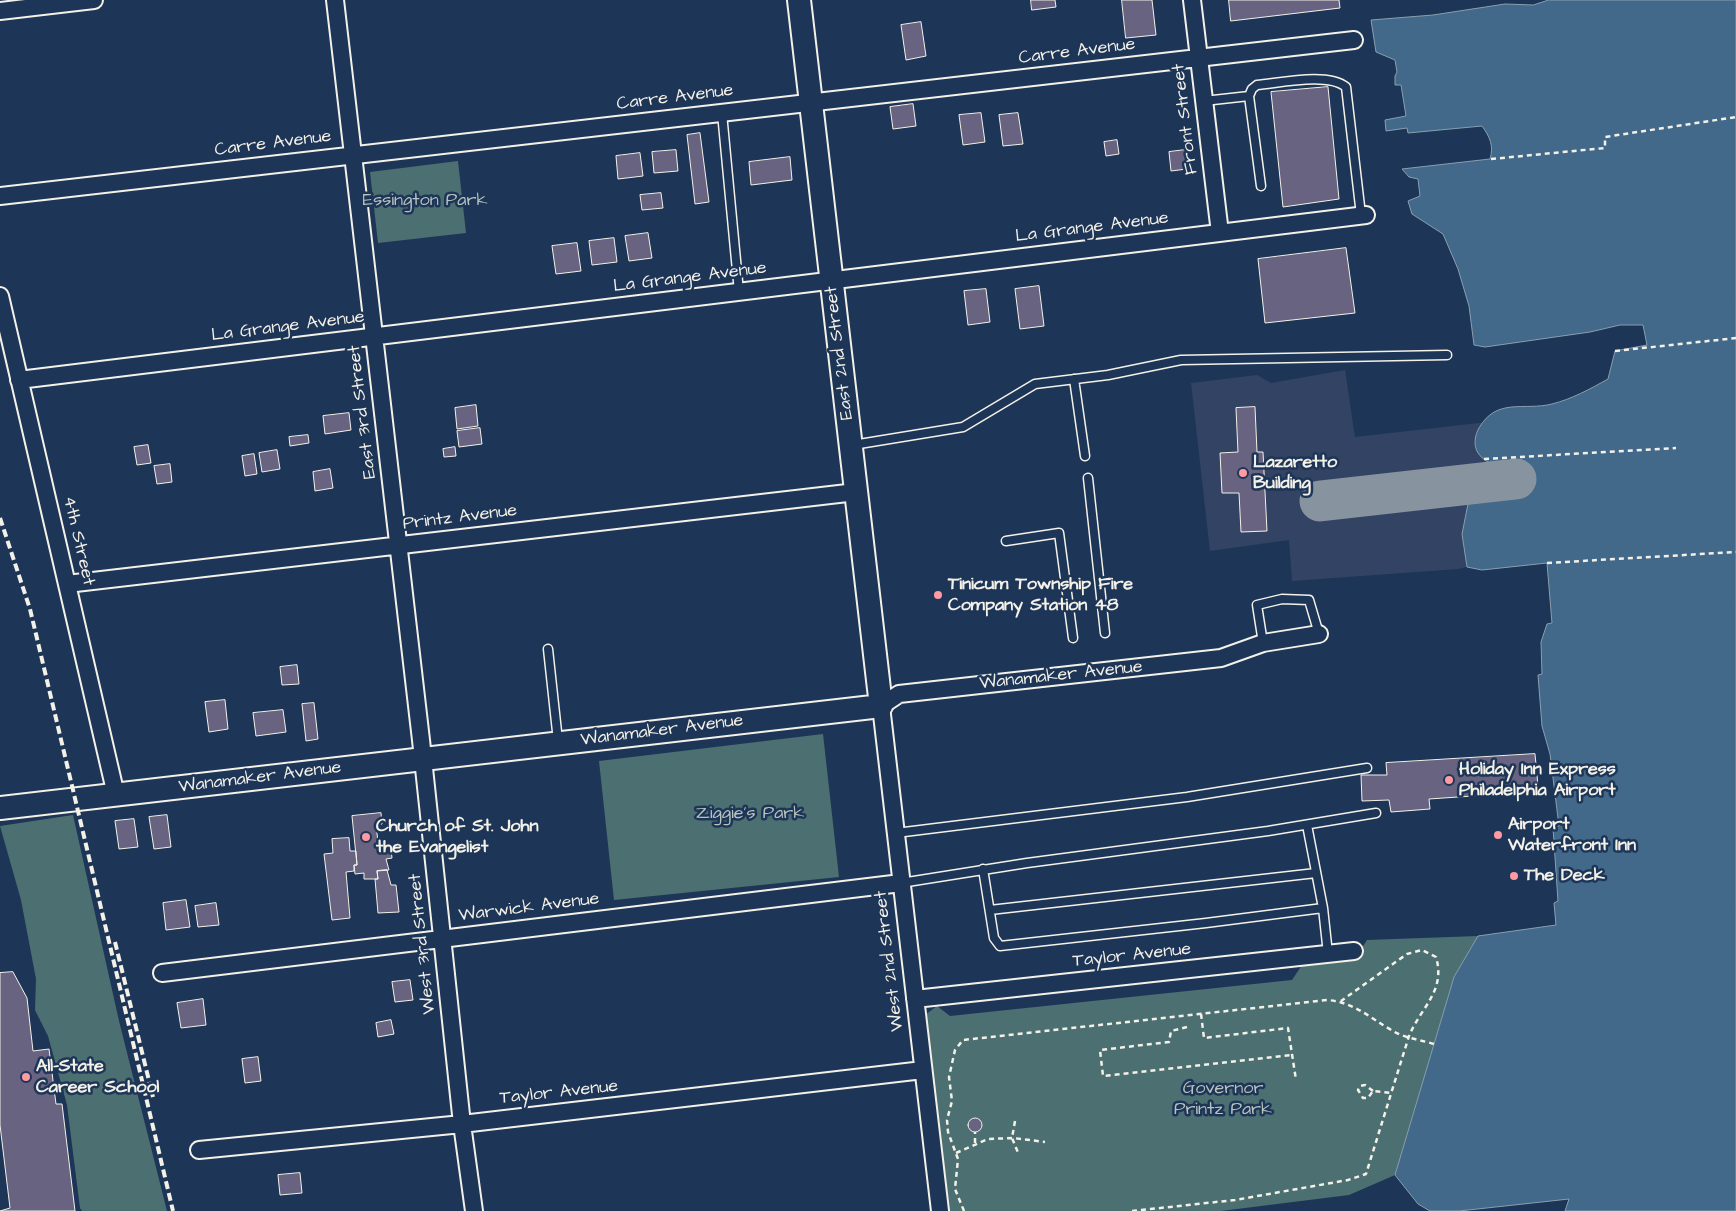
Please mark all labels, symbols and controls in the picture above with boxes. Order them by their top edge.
street label: Carre Avenue [1018,34,1136,70]
street label: Front Street [1168,62,1204,176]
street label: Carre Avenue [616,80,734,116]
street label: Carre Avenue [214,126,332,162]
park label: Essington Park [363,190,487,212]
street label: La Grange Avenue [1014,208,1170,248]
street label: La Grange Avenue [612,258,768,298]
street label: East 2nd Street [821,285,859,421]
street label: La Grange Avenue [210,307,366,347]
street label: East 3rd Street [344,344,382,480]
place label: Lazaretto Building [1253,452,1337,494]
marker: Lazaretto Building [1237,467,1249,479]
street label: 4th Street [57,494,99,588]
street label: Printz Avenue [402,500,518,536]
place label: Tinicum Township Fire Company Station 48 [948,574,1133,616]
marker: Tinicum Township Fire Company Station 48 [932,589,944,601]
street label: Wanamaker Avenue [978,657,1144,695]
street label: Wanamaker Avenue [579,710,745,752]
street label: Wanamaker Avenue [177,757,343,799]
place label: Holiday Inn Express Philadelphia Airport [1459,759,1616,802]
marker: Holiday Inn Express Philadelphia Airport [1443,774,1455,786]
park label: Ziggie's Park [696,803,804,825]
place label: Airport Waterfront Inn [1508,814,1636,856]
place label: Church of St. John the Evangelist [376,816,538,859]
marker: Airport Waterfront Inn [1492,829,1504,841]
marker: Church of St. John the Evangelist [360,831,372,843]
place label: The Deck [1524,865,1605,887]
marker: The Deck [1508,870,1520,882]
street label: West 3rd Street [405,873,441,1015]
street label: Warwick Avenue [457,889,601,927]
street label: West 2nd Street [871,889,909,1033]
street label: Taylor Avenue [1072,939,1192,973]
place label: All-State Career School [36,1056,159,1098]
marker: All-State Career School [20,1071,32,1083]
street label: Taylor Avenue [499,1076,619,1110]
park label: Governor Printz Park [1174,1078,1272,1120]

